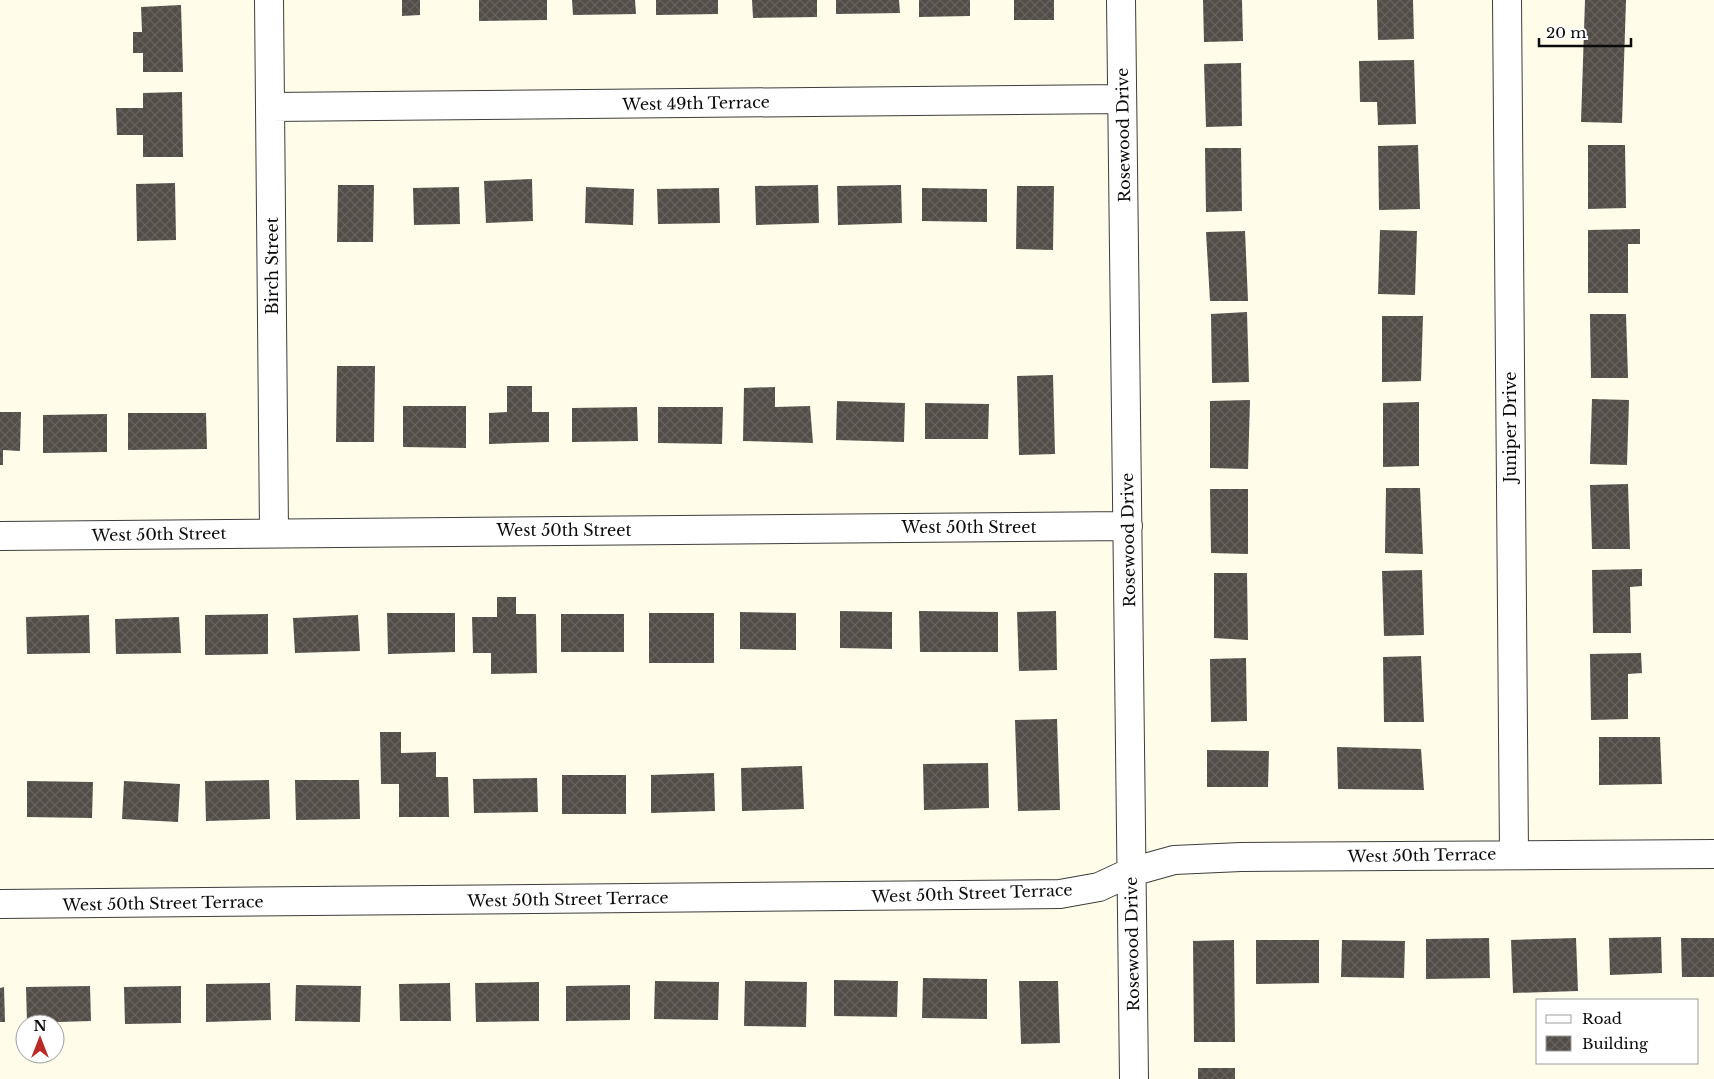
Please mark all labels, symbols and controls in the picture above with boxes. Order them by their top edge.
scale bar [1539,15,1632,47]
text: 20 m [1546,23,1586,42]
street label: Rosewood Drive [1112,68,1134,202]
street label: West 49th Terrace [621,92,770,114]
street label: Birch Street [262,217,282,315]
street label: Juniper Drive [1500,372,1520,484]
street label: Rosewood Drive [1117,473,1139,607]
street label: West 50th Street [901,517,1036,537]
street label: West 50th Street [496,520,631,540]
street label: West 50th Street [90,523,227,545]
street label: West 50th Terrace [1347,844,1496,866]
street label: Rosewood Drive [1121,877,1143,1011]
street label: West 50th Street Terrace [870,879,1073,907]
street label: West 50th Street Terrace [466,887,669,911]
street label: West 50th Street Terrace [61,891,264,915]
legend [1536,999,1699,1064]
text: Road [1582,1009,1622,1028]
north arrow [15,1014,65,1064]
text: N [33,1017,47,1035]
text: Building [1582,1034,1649,1053]

